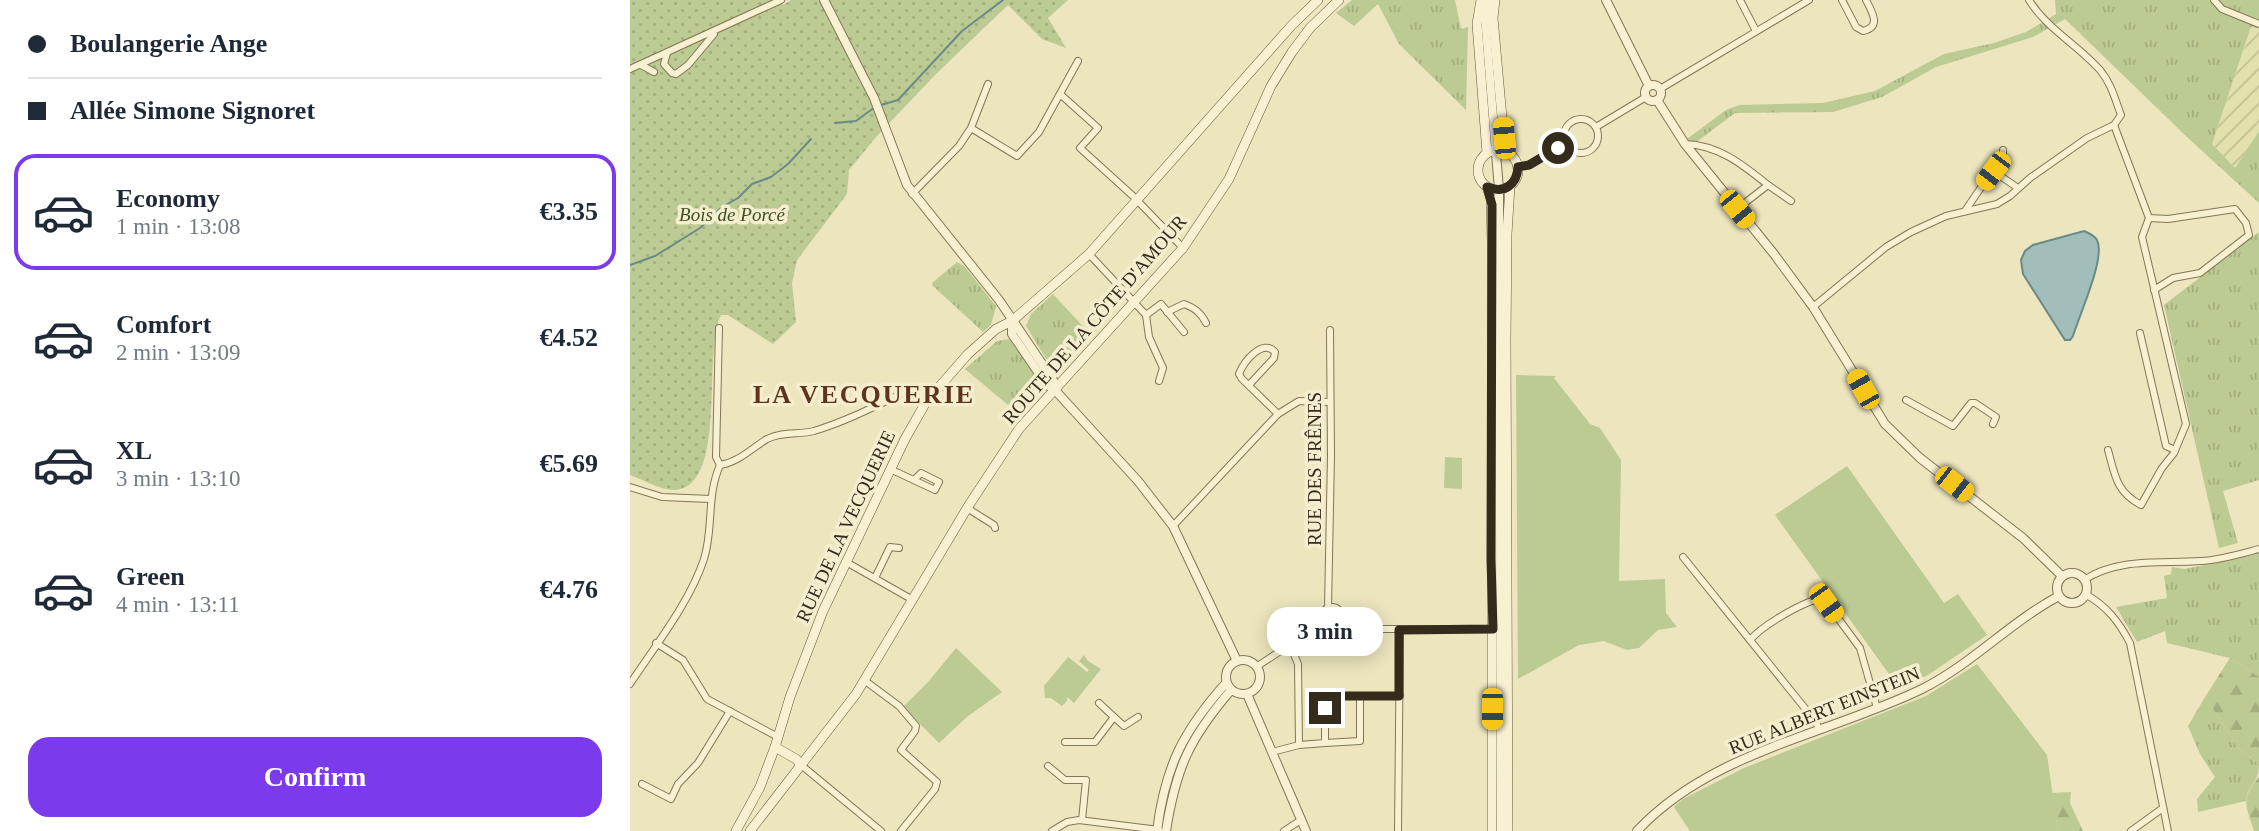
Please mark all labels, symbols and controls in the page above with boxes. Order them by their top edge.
text: Boulangerie Ange [70,29,267,58]
text: Allée Simone Signoret [70,96,315,125]
car [1492,116,1517,160]
route start [1542,132,1574,164]
car [1972,148,2015,194]
icon: car [32,181,95,244]
text: Economy [116,184,220,213]
car [1716,186,1759,232]
text: €3.35 [540,197,598,226]
park label: Bois de Porcé [679,204,787,225]
street label: ROUTE DE LA CÔTE D'AMOUR [998,211,1191,428]
text: 1 min · 13:08 [116,214,241,239]
icon: car [32,307,95,370]
text: Comfort [116,310,211,339]
text: €4.52 [540,323,598,352]
text: 2 min · 13:09 [116,340,241,365]
car [1844,366,1883,412]
district label: LA VECQUERIE [753,380,975,409]
street label: RUE DES FRÊNES [1304,392,1325,546]
street label: RUE DE LA VECQUERIE [792,427,899,625]
icon: car [32,433,95,496]
text: XL [116,436,152,465]
text: €5.69 [540,449,598,478]
car [1931,463,1978,505]
text: 3 min · 13:10 [116,466,241,491]
icon: car [32,559,95,622]
text: Green [116,562,185,591]
text: €4.76 [540,575,598,604]
car [1806,580,1847,626]
text: 4 min · 13:11 [116,592,240,617]
callout: 3 min [1267,606,1383,656]
text: 3 min [1297,619,1353,644]
street label: RUE ALBERT EINSTEIN [1726,662,1923,758]
car [1482,688,1503,730]
route end [1309,692,1341,724]
button: Confirm [28,737,602,817]

